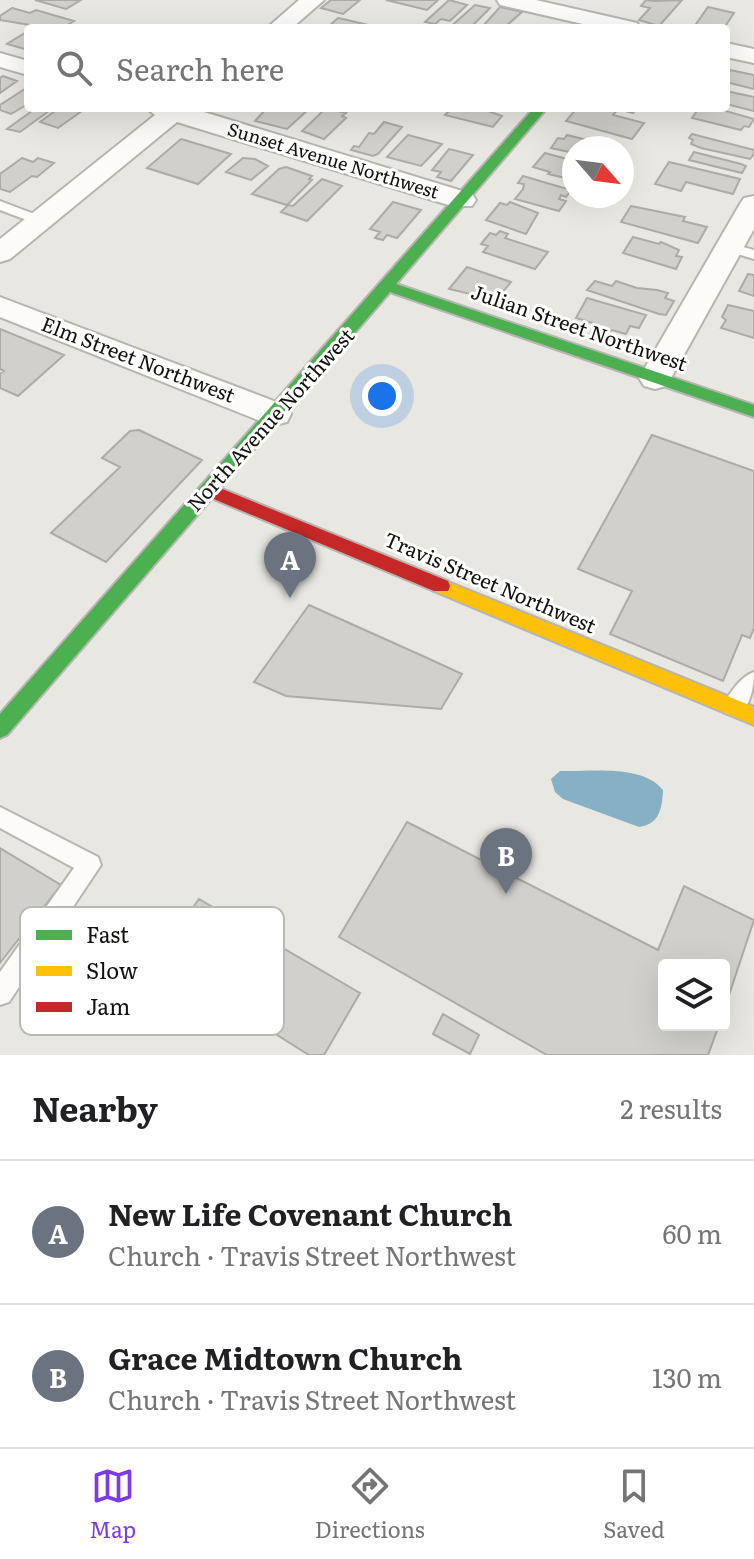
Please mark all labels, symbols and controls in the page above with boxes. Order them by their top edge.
search box [24,24,730,112]
icon: search [52,46,96,90]
text: Search here [116,46,284,90]
street label: Sunset Avenue Northwest [224,115,443,205]
north arrow [562,136,634,208]
street label: Julian Street Northwest [468,275,692,377]
street label: Elm Street Northwest [38,307,240,409]
street label: North Avenue Northwest [179,320,360,517]
your location [362,376,402,416]
street label: Travis Street Northwest [380,523,601,639]
pin: A [264,532,316,598]
pin: B [480,828,532,894]
legend [20,907,284,1035]
text: Fast [86,917,129,950]
text: Slow [86,953,138,986]
map controls [658,959,730,1031]
button: layers [658,959,730,1031]
text: Jam [86,989,130,1022]
text: Nearby [32,1082,158,1132]
text: 2 results [620,1088,722,1127]
text: New Life Covenant Church [108,1191,513,1235]
text: A [48,1213,68,1252]
text: 60 m [663,1213,722,1252]
text: Church · Travis Street Northwest [108,1235,516,1274]
text: Grace Midtown Church [108,1335,462,1379]
text: B [49,1357,67,1396]
text: 130 m [652,1357,722,1396]
text: Church · Travis Street Northwest [108,1379,516,1418]
tab: Map [89,1464,136,1545]
tab: Directions [315,1464,425,1545]
tab: Saved [603,1464,665,1545]

